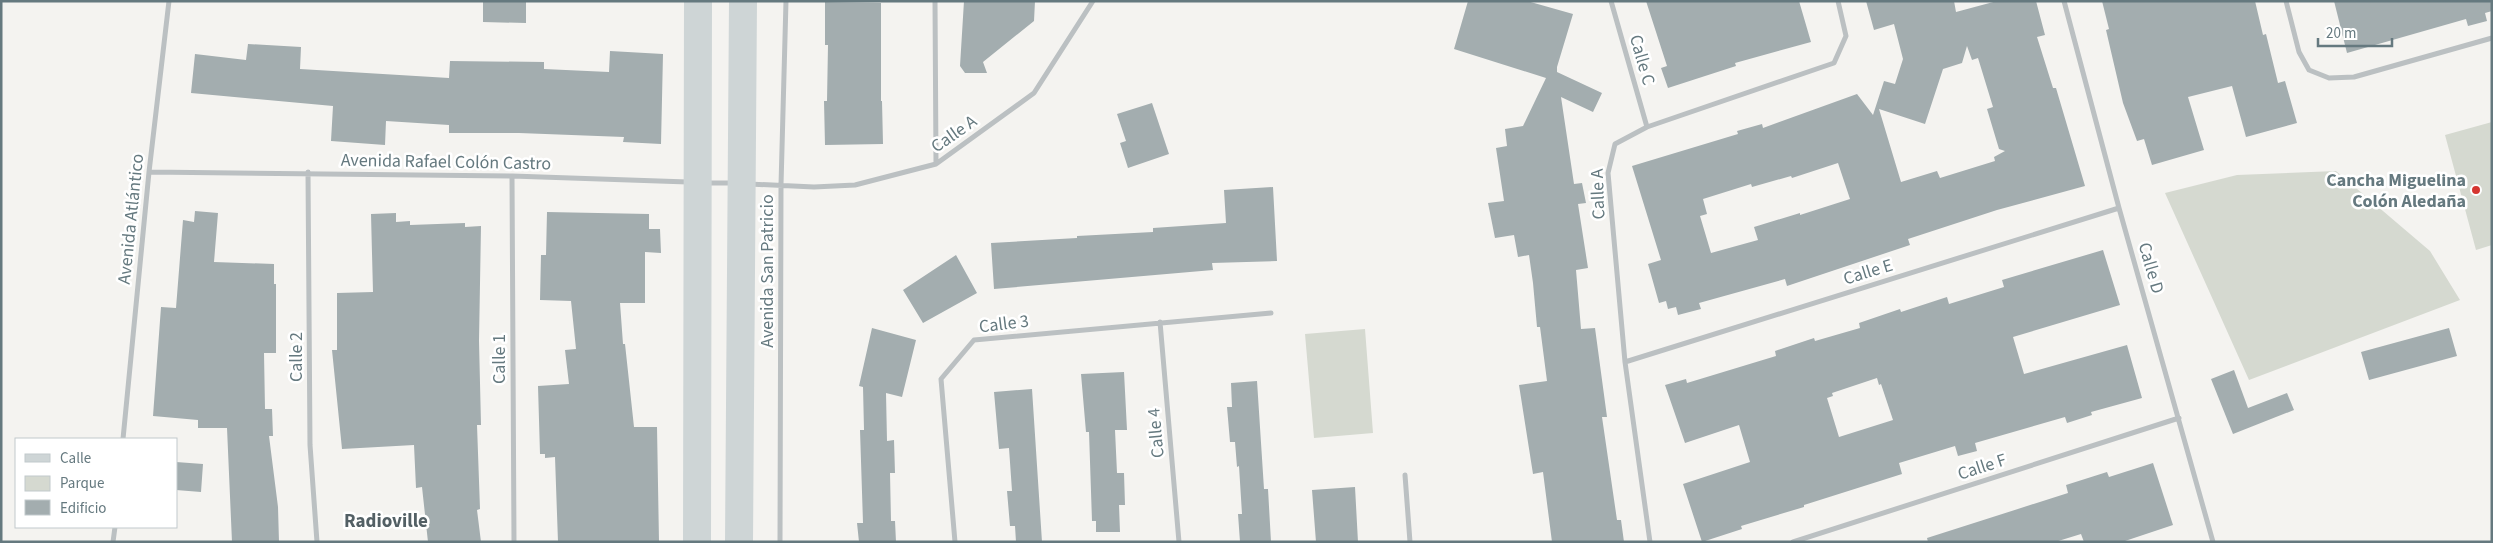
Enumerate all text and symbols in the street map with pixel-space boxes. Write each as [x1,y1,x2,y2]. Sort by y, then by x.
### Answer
scale bar [2318,15,2392,47]
text: 20 m [2326,23,2356,44]
street label: Calle C [1623,32,1661,88]
street label: Calle A [926,109,982,159]
street label: Avenida Rafael Colón Castro [341,148,551,176]
street label: Avenida Atlántico [112,153,150,285]
street label: Calle A [1585,168,1611,220]
place label: Cancha Miguelina Colón Aledaña [2326,168,2466,214]
marker: Cancha Miguelina Colón Aledaña [2470,184,2482,196]
street label: Avenida San Patricio [755,194,780,348]
street label: Calle D [2132,239,2170,297]
street label: Calle E [1840,253,1896,291]
street label: Calle 3 [978,309,1030,339]
street label: Calle 2 [284,332,309,382]
street label: Calle 1 [487,334,512,384]
street label: Calle 4 [1141,407,1171,459]
legend [15,438,178,528]
street label: Calle F [1954,447,2010,487]
text: Calle [60,448,91,469]
text: Parque [60,473,104,494]
text: Edificio [60,498,107,519]
district label: Radioville [344,508,428,535]

